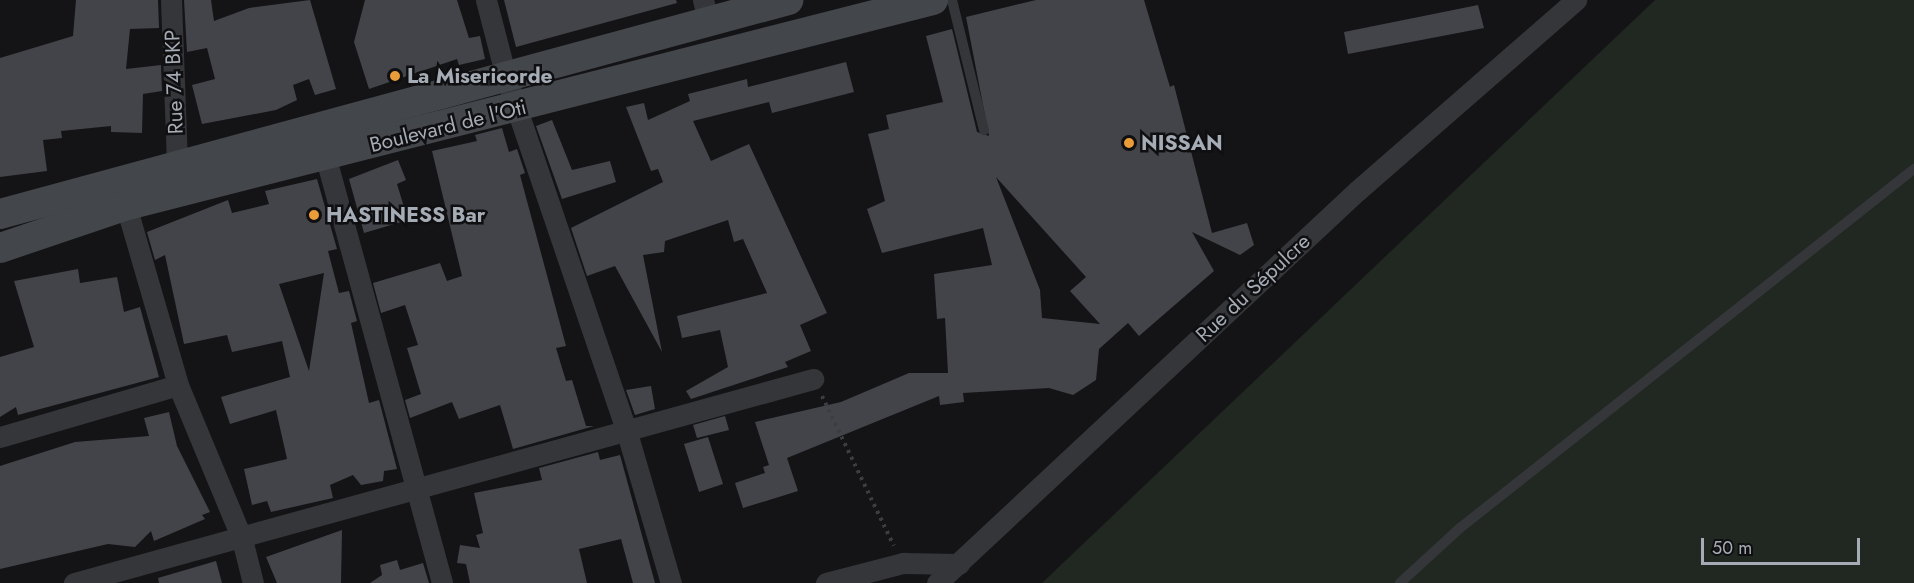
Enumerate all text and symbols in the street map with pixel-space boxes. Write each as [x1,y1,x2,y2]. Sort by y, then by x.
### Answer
street label: Rue 74 BKP [160,29,188,135]
place label: La Misericorde [407,63,553,89]
marker: La Misericorde [388,69,402,83]
street label: Boulevard de l'Oti [367,94,529,158]
place label: NISSAN [1141,130,1223,156]
marker: NISSAN [1122,136,1136,150]
place label: HASTINESS Bar [326,202,485,228]
marker: HASTINESS Bar [307,208,321,222]
street label: Rue du Sépulcre [1191,229,1315,347]
scale bar [1704,526,1863,564]
text: 50 m [1712,535,1752,561]

